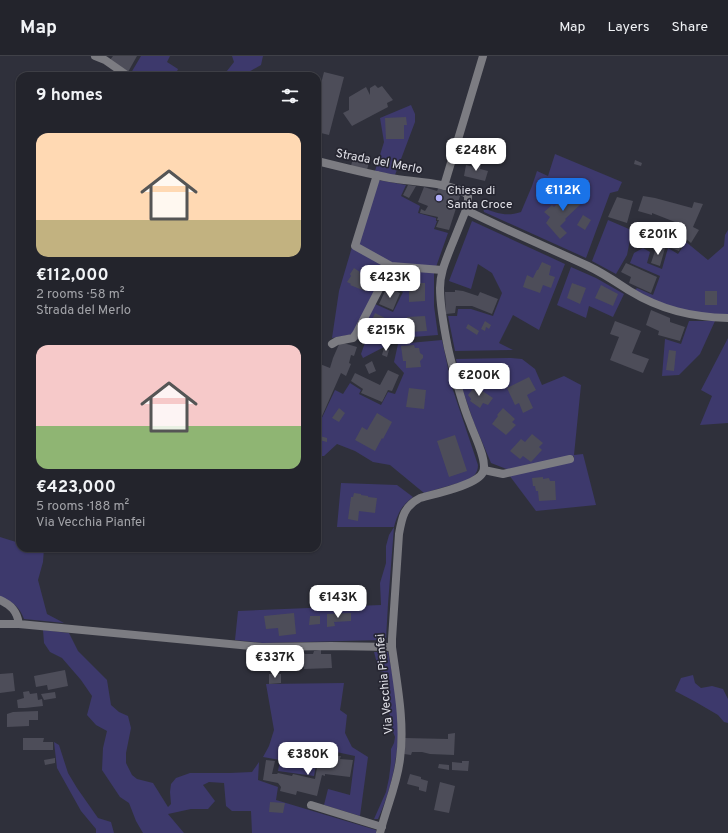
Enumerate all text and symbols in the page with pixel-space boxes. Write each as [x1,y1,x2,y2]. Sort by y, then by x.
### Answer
text: Map [20,16,57,40]
text: Map [559,19,585,36]
text: Layers [607,19,649,36]
text: Share [671,19,708,36]
text: 9 homes [36,85,103,107]
icon: filters [279,85,301,107]
pin: €248K [448,138,504,172]
text: €248K [455,143,497,159]
street label: Strada del Merlo [334,146,424,178]
icon: home [133,159,205,231]
pin: €112K [535,178,591,212]
place label: Chiesa di Santa Croce [447,183,512,213]
text: €112K [545,183,581,199]
marker: Chiesa di Santa Croce [434,193,444,203]
pin: €201K [630,222,686,256]
text: €201K [638,227,678,243]
text: €112,000 [36,265,109,287]
pin: €423K [362,265,418,299]
text: €423K [369,270,411,286]
text: 2 rooms · 58 m² [36,287,124,303]
text: Strada del Merlo [36,303,131,319]
pin: €215K [358,318,414,352]
text: €215K [367,323,405,339]
pin: €200K [451,363,507,397]
text: €200K [458,368,500,384]
icon: home [133,371,205,443]
text: €423,000 [36,477,116,499]
text: 5 rooms · 188 m² [36,499,129,515]
text: Via Vecchia Pianfei [36,515,145,531]
pin: €143K [310,585,366,619]
text: €143K [319,590,357,606]
street label: Via Vecchia Pianfei [373,633,397,735]
pin: €337K [247,645,303,679]
text: €337K [255,650,295,666]
pin: €380K [280,742,336,776]
text: €380K [287,747,329,763]

